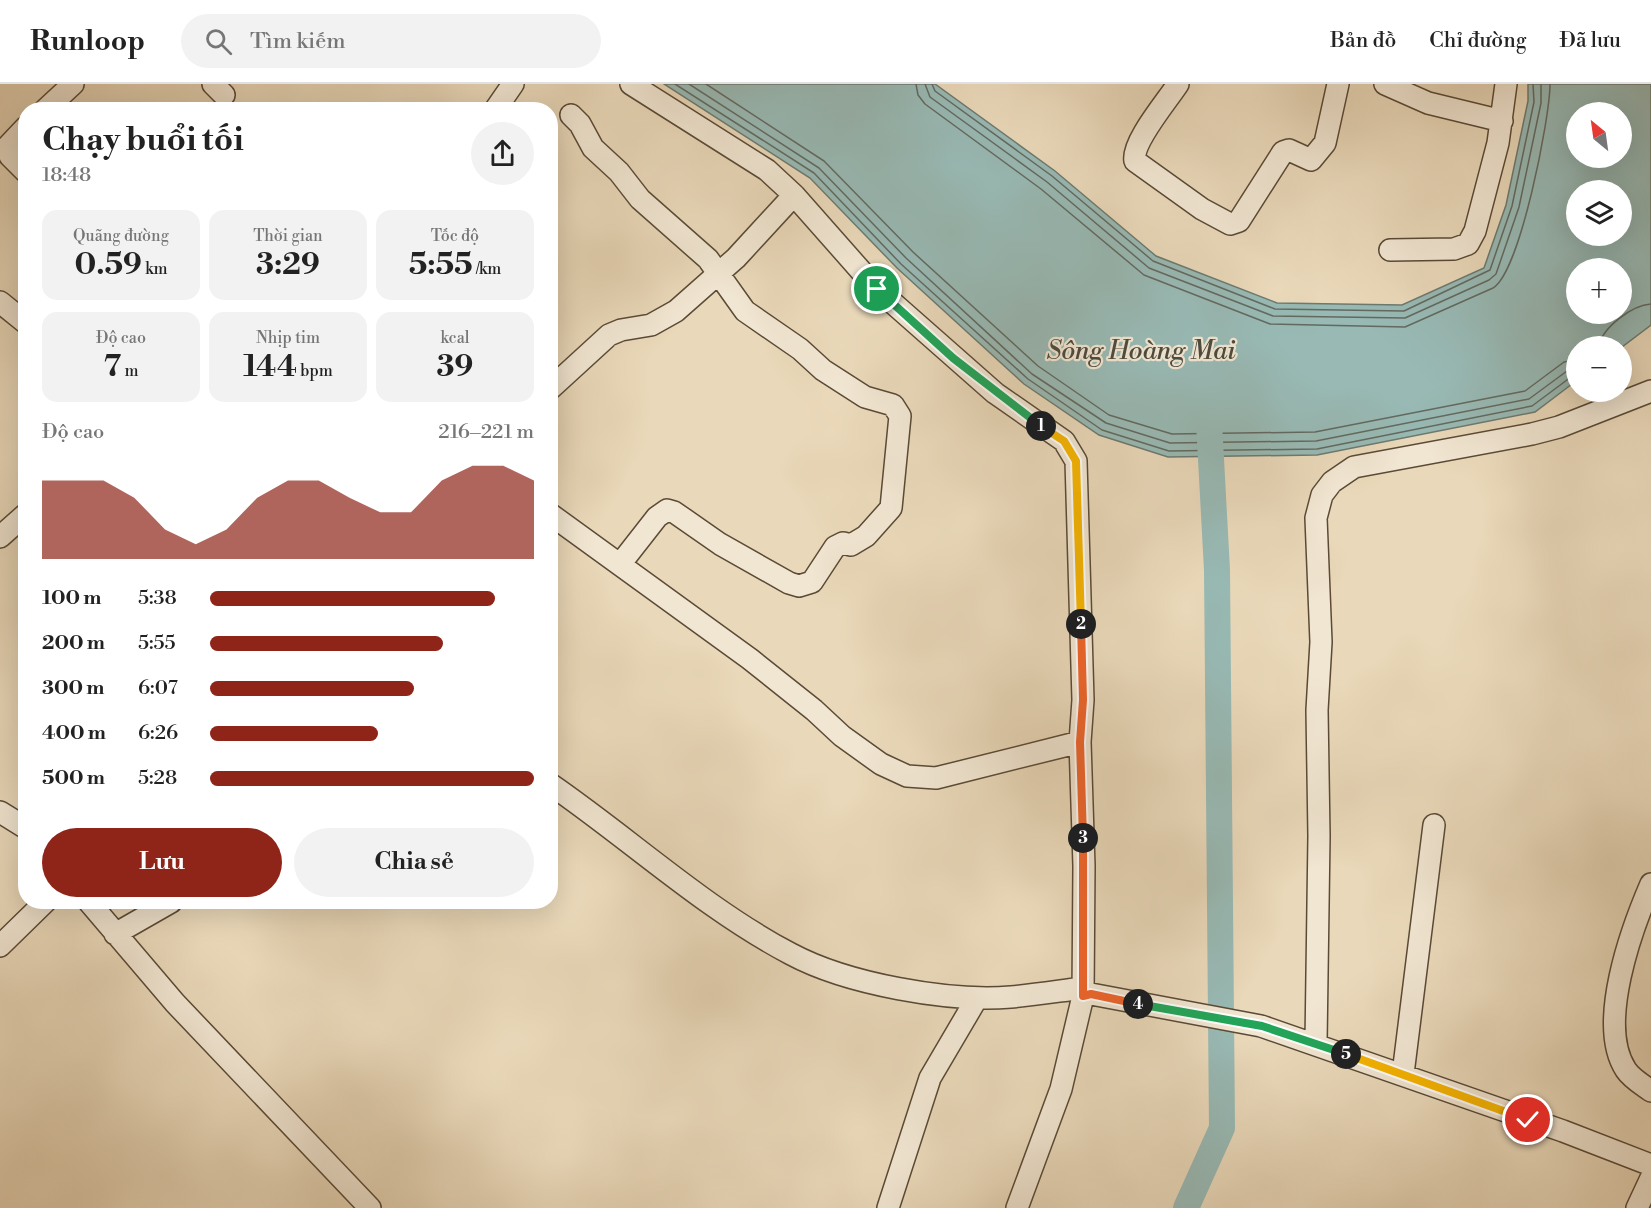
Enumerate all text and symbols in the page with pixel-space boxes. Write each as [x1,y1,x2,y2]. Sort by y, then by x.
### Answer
search box [181,14,601,68]
text: Runloop [30,24,145,59]
icon: search [202,25,235,58]
text: Tìm kiếm [250,28,346,55]
text: Bản đồ [1330,28,1396,54]
text: Chỉ đường [1429,28,1527,54]
text: Đã lưu [1560,28,1621,54]
north arrow [1566,102,1632,168]
map controls [1566,102,1632,402]
text: Chạy buổi tối [42,120,244,161]
button: share [471,122,534,185]
text: 18:48 [42,163,91,188]
button: layers [1566,180,1632,246]
text: Quãng đường [73,226,169,246]
text: Thời gian [253,226,323,246]
text: Tốc độ [431,226,479,246]
text: 0.59 [74,246,142,284]
text: 3:29 [256,246,320,284]
text: 5:55 [409,246,473,284]
button: + [1566,258,1632,324]
text: km [142,259,168,279]
text: /km [473,259,501,279]
pin [851,263,902,314]
icon: arrive [860,272,893,305]
text: Độ cao [96,328,146,348]
text: Nhịp tim [256,328,320,348]
text: kcal [440,328,470,348]
water label: Sông Hoàng Mai [1046,335,1236,367]
button: − [1566,336,1632,402]
text: 7 [103,348,121,386]
text: 144 [243,348,297,386]
text: 39 [437,348,473,386]
text: m [121,361,139,381]
text: bpm [297,361,333,381]
pin: 1 [1026,411,1056,441]
text: 1 [1037,416,1045,436]
text: Độ cao [42,420,104,445]
text: 216–221 m [438,420,534,445]
text: 100 m [42,586,101,611]
text: 5:38 [138,586,177,611]
pin: 2 [1066,609,1096,639]
text: 2 [1076,614,1086,634]
text: 200 m [42,631,105,656]
text: 5:55 [138,631,176,656]
text: 300 m [42,676,105,701]
text: 6:07 [138,676,178,701]
text: 400 m [42,721,106,746]
text: 6:26 [138,721,178,746]
text: 500 m [42,766,105,791]
text: 5:28 [138,766,177,791]
pin: 3 [1068,823,1098,853]
button: Lưu [42,828,282,897]
button: Chia sẻ [294,828,534,897]
text: 3 [1078,828,1088,848]
pin: 4 [1123,989,1153,1019]
text: 4 [1133,994,1143,1014]
pin: 5 [1331,1039,1361,1069]
text: 5 [1341,1044,1351,1064]
pin [1502,1094,1553,1145]
icon: check [1511,1103,1544,1136]

